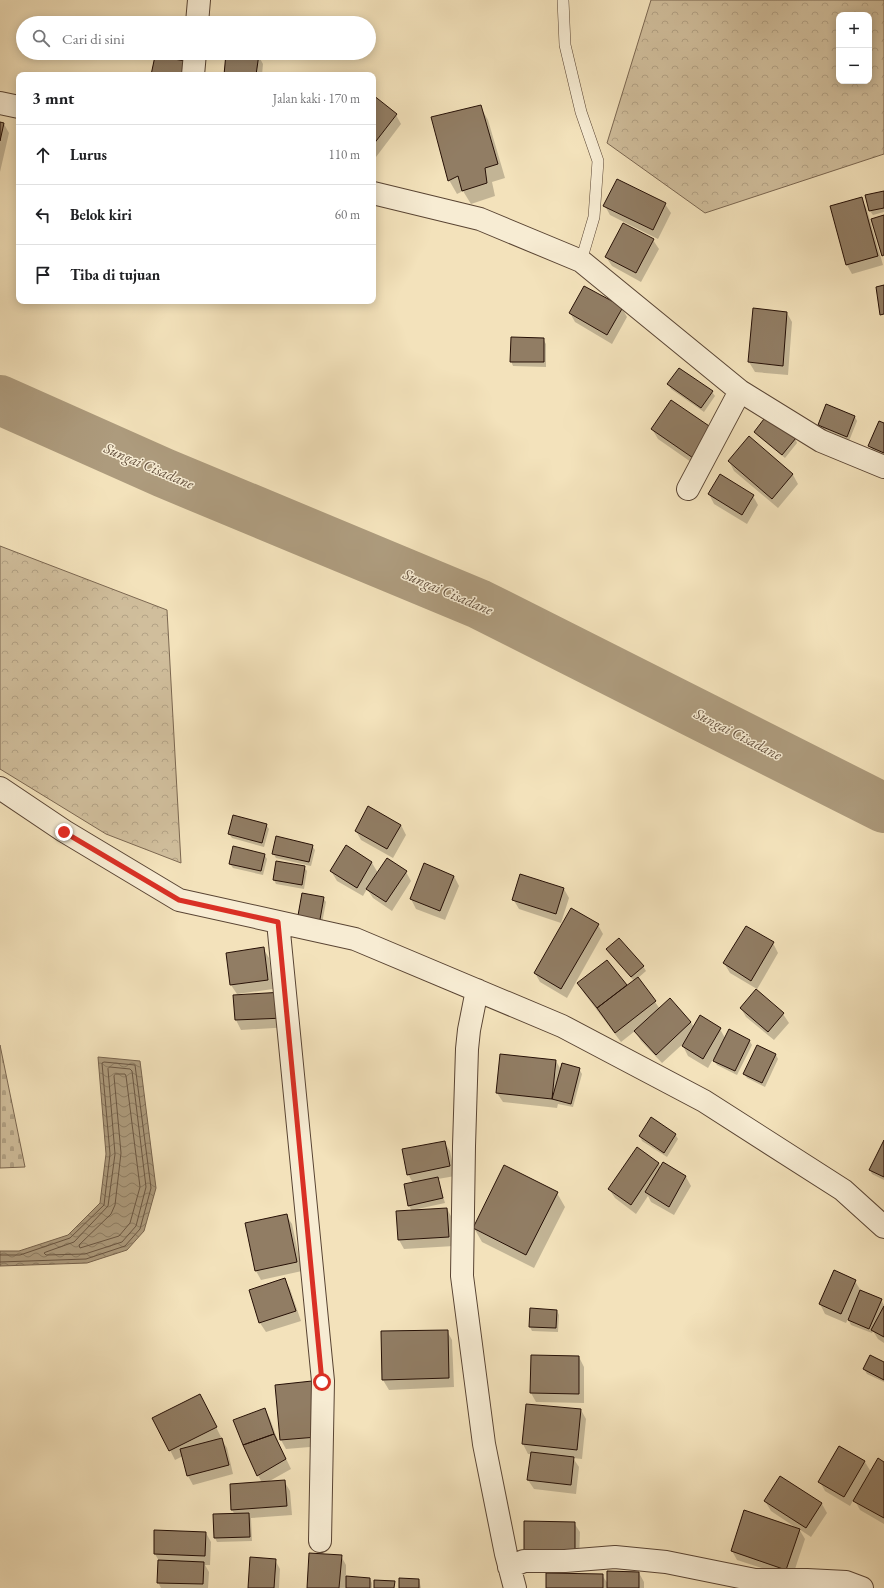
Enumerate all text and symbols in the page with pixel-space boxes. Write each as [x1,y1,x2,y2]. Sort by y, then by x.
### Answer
map controls [836,12,872,84]
button: + [836,12,872,48]
search box [16,16,376,60]
icon: search [30,27,52,49]
text: Cari di sini [62,29,125,48]
button: − [836,48,872,84]
text: 3 mnt [32,87,74,109]
text: Jalan kaki · 170 m [273,90,360,107]
icon: ahead [32,144,54,166]
text: Lurus [70,145,107,164]
text: 110 m [329,146,360,163]
icon: left [32,204,54,226]
text: Belok kiri [70,205,132,224]
text: 60 m [335,206,360,223]
icon: arrive [32,264,54,286]
text: Tiba di tujuan [70,265,160,284]
water label: Sungai Cisadane [100,438,198,493]
water label: Sungai Cisadane [399,564,497,619]
water label: Sungai Cisadane [690,703,786,764]
route end [55,823,73,841]
route start [313,1373,331,1391]

